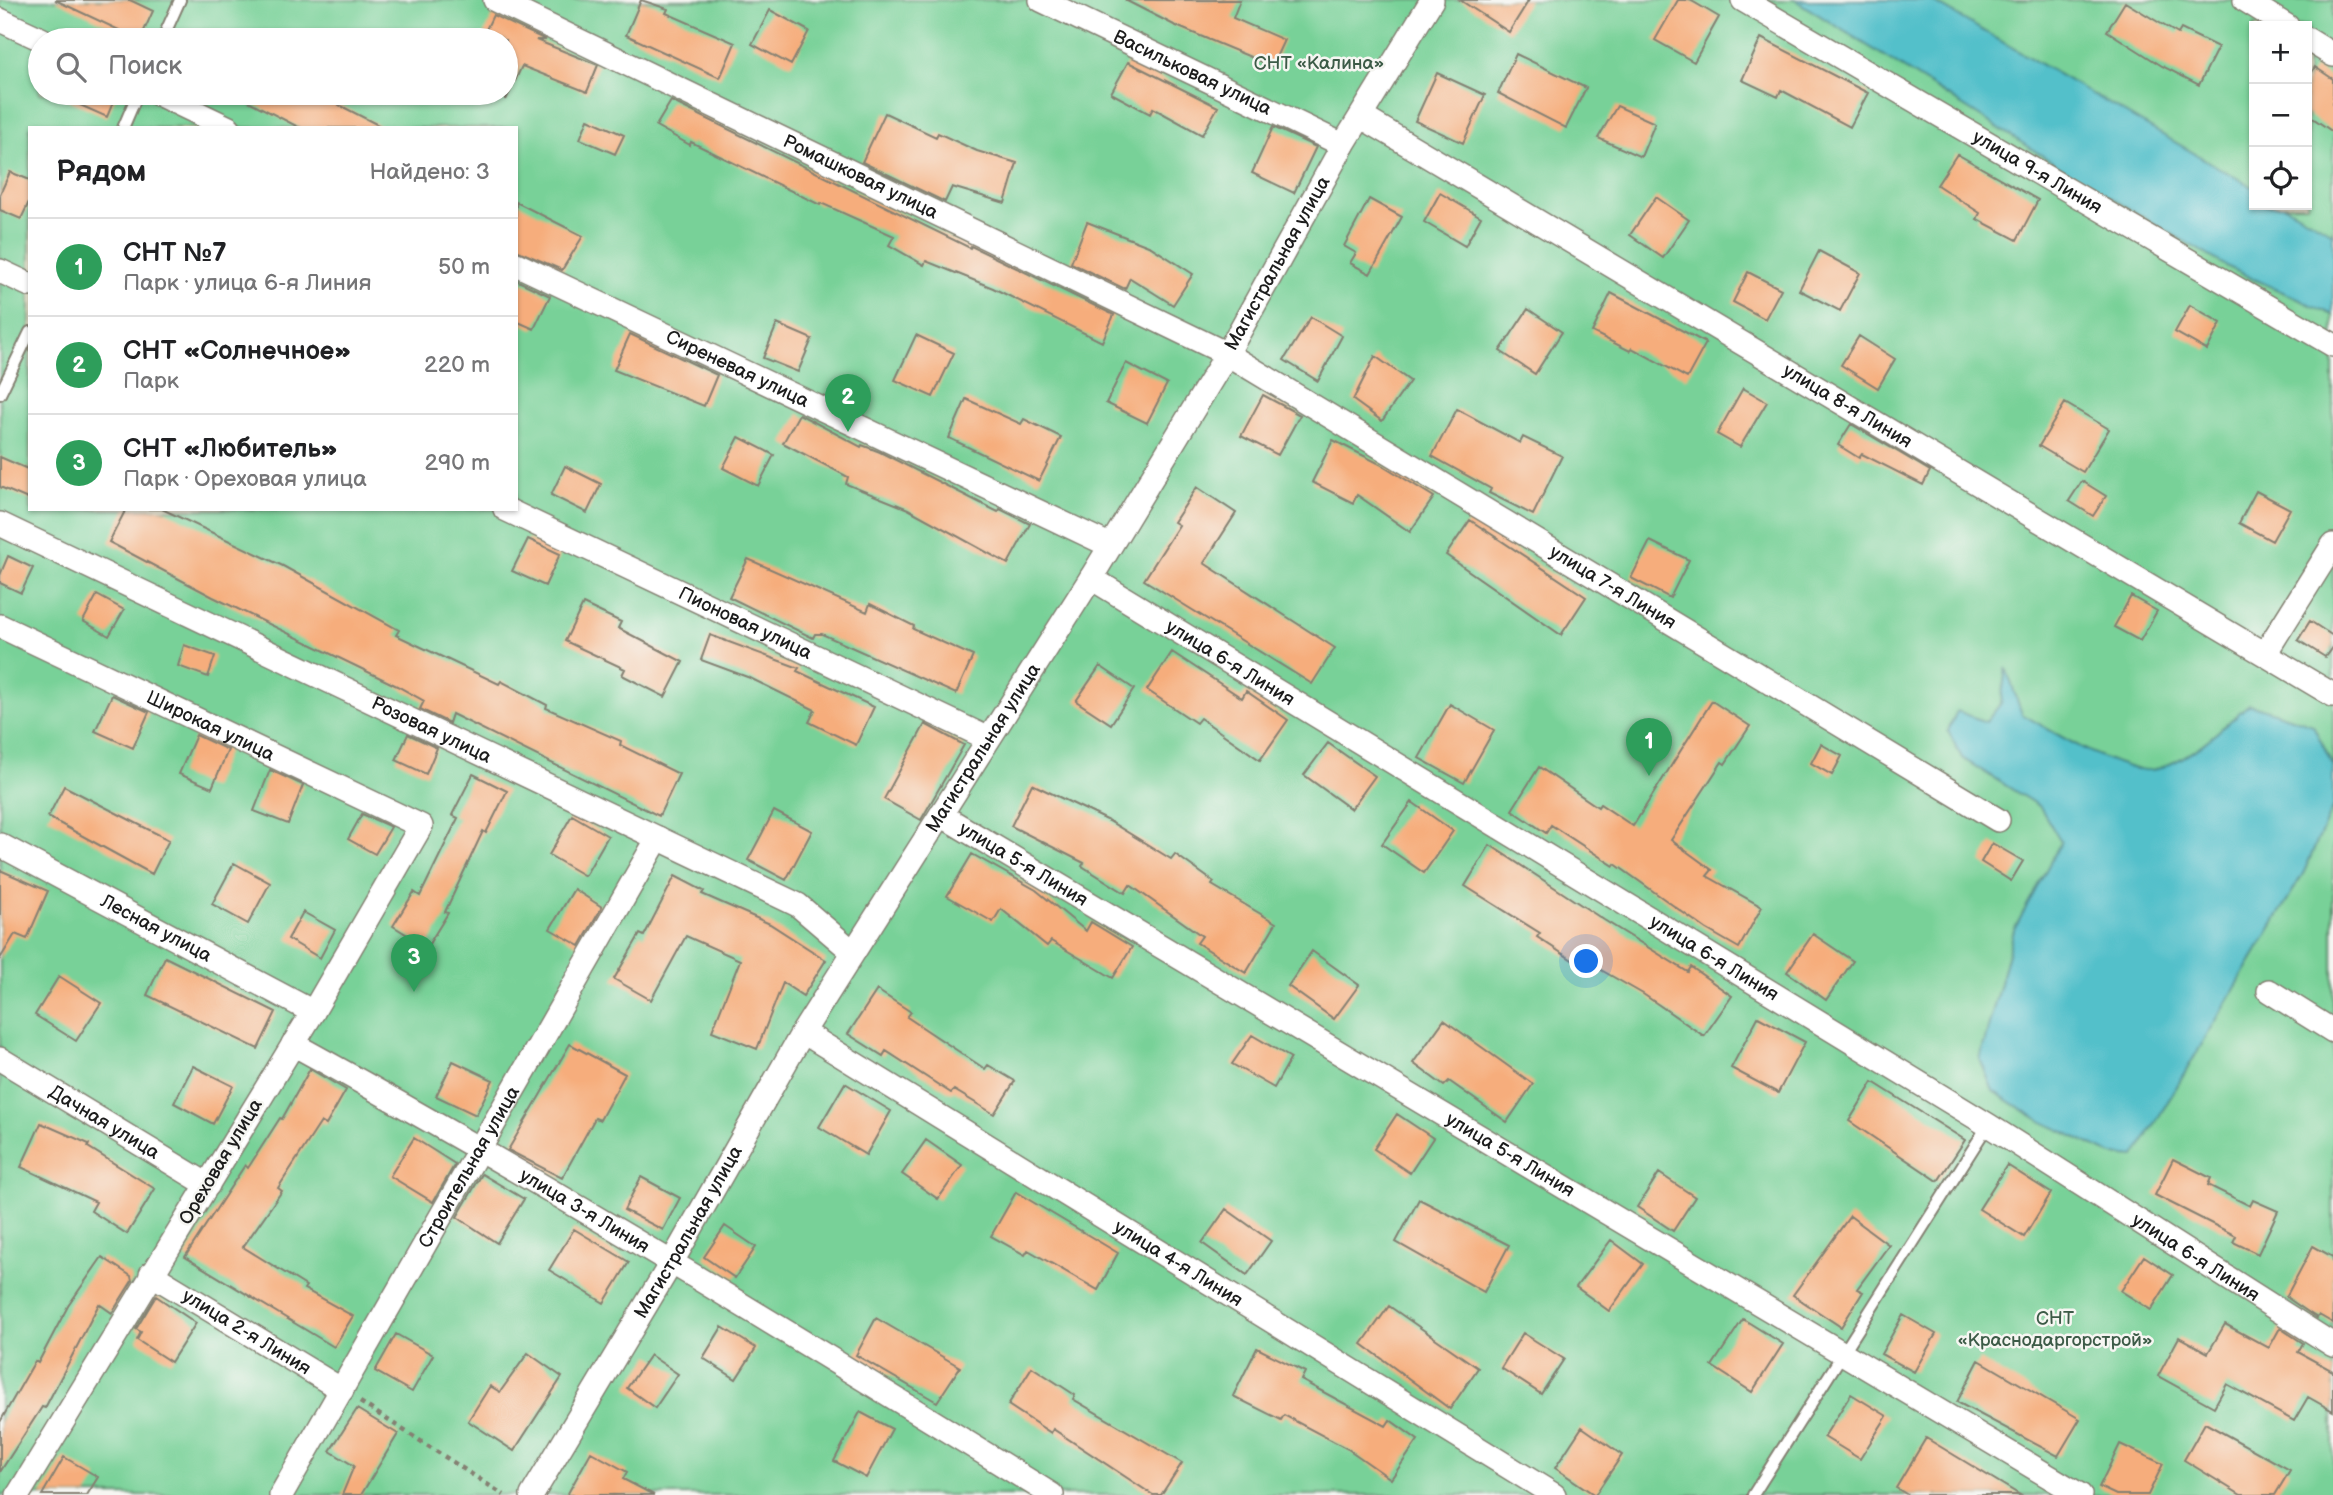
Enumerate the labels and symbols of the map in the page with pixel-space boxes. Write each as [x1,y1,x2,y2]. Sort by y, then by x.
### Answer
street label: Васильковая улица [1110,25,1275,120]
park label: СНТ «Калина» [1254,52,1384,75]
street label: улица 9-я Линия [1969,125,2106,219]
street label: Ромашковая улица [779,129,942,224]
street label: Магистральная улица [1220,172,1335,354]
street label: Сиреневая улица [662,325,813,413]
street label: улица 8-я Линия [1779,359,1916,453]
pin: 2 [825,374,871,432]
street label: улица 7-я Линия [1545,540,1680,634]
street label: Пионовая улица [675,582,816,665]
street label: улица 6-я Линия [1162,615,1299,711]
street label: Магистральная улица [921,659,1045,837]
street label: Широкая улица [143,686,278,766]
street label: Розовая улица [368,692,495,768]
pin: 1 [1626,718,1672,776]
street label: улица 5-я Линия [955,817,1092,911]
street label: Лесная улица [96,889,216,967]
street label: улица 6-я Линия [1646,910,1783,1006]
pin: 3 [391,934,437,992]
your location [1569,944,1603,978]
street label: Дачная улица [45,1080,164,1164]
street label: Строительная улица [414,1082,525,1252]
street label: Ореховая улица [174,1095,268,1229]
street label: улица 5-я Линия [1442,1108,1579,1202]
street label: Магистральная улица [629,1142,747,1322]
street label: улица 3-я Линия [516,1164,654,1258]
street label: улица 6-я Линия [2128,1208,2264,1307]
street label: улица 4-я Линия [1110,1215,1247,1312]
street label: улица 2-я Линия [178,1284,315,1380]
park label: СНТ «Краснодаргорстрой» [1957,1307,2153,1352]

